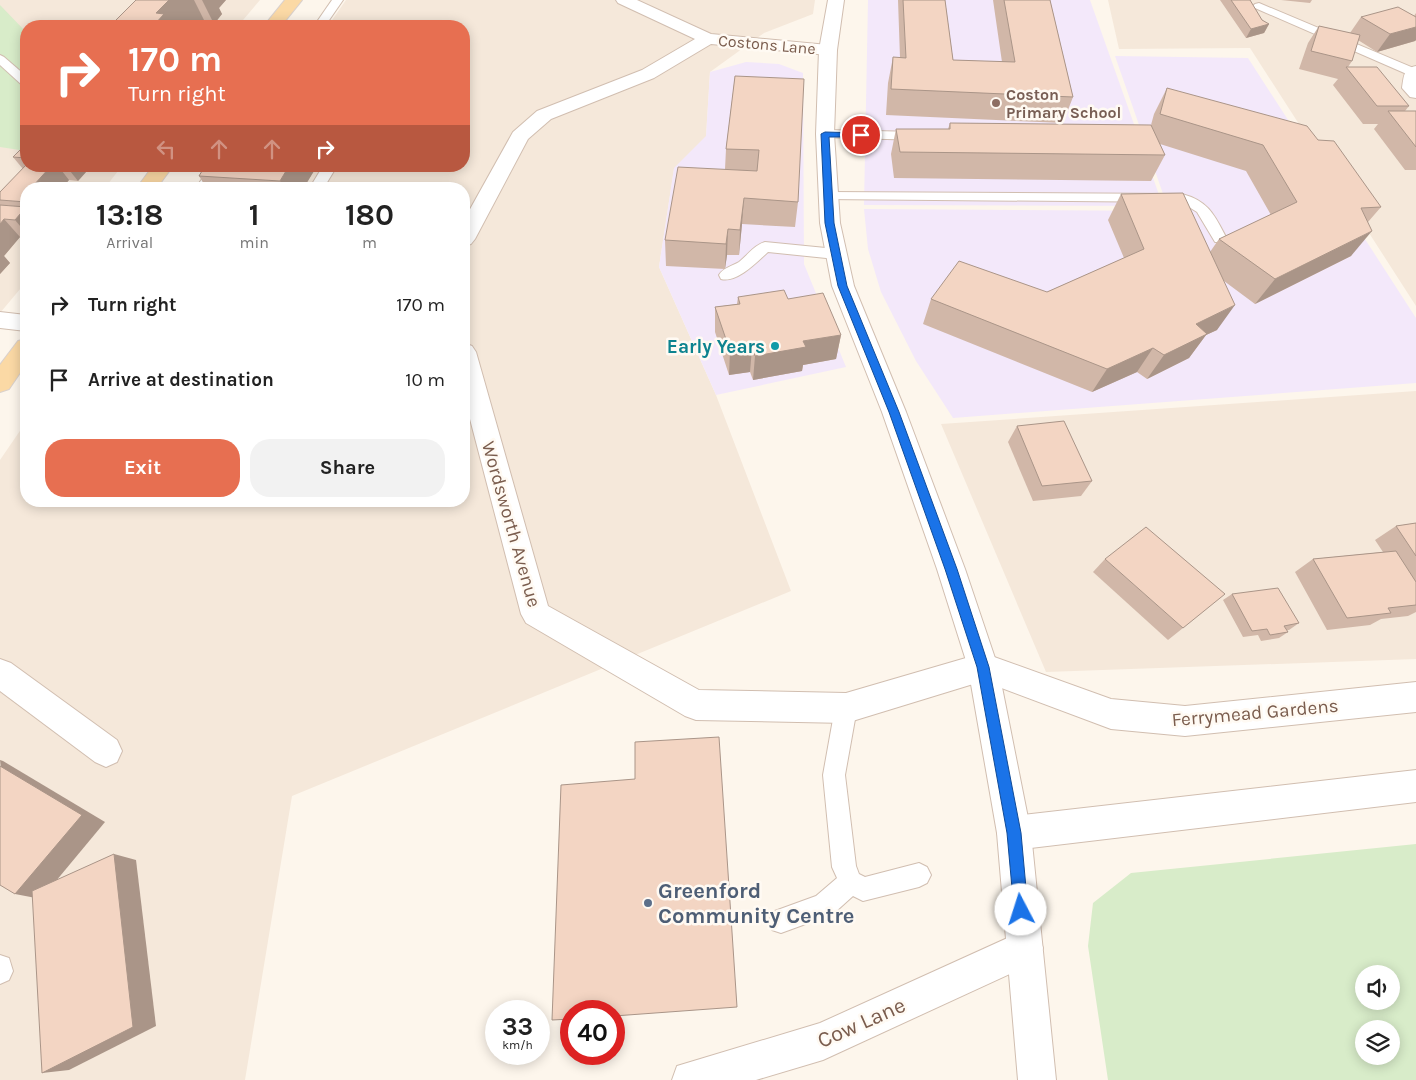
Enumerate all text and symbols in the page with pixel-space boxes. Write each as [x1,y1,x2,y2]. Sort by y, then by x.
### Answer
street label: Costons Lane [717,31,816,58]
text: 170 m [128,39,222,80]
icon: right [45,40,110,105]
text: Turn right [128,81,226,107]
place label: Coston Primary School [1006,85,1121,122]
marker: Coston Primary School [990,97,1002,109]
pin [840,114,882,156]
icon: arrive [847,121,875,149]
icon: left [152,135,180,163]
icon: ahead [205,135,233,163]
icon: ahead [258,135,286,163]
icon: right [311,135,339,163]
text: 13:18 [96,197,164,233]
text: 1 [249,197,260,233]
text: 180 [345,197,394,233]
text: Arrival [106,233,153,252]
text: min [240,233,269,252]
text: m [362,233,377,252]
icon: right [45,291,73,319]
text: Turn right [88,294,177,316]
text: 170 m [396,294,445,316]
place label: Early Years [667,336,765,358]
marker: Early Years [769,340,781,352]
icon: arrive [45,366,73,394]
text: Arrive at destination [88,369,274,391]
text: 10 m [405,369,445,391]
button: Exit [45,439,240,497]
button: Share [250,439,445,497]
street label: Wordsworth Avenue [477,439,545,610]
street label: Ferrymead Gardens [1171,695,1340,731]
place label: Greenford Community Centre [658,878,854,929]
position arrow [994,883,1046,935]
marker: Greenford Community Centre [642,897,654,909]
map controls [1355,965,1400,1065]
button: sound [1355,965,1400,1010]
street label: Cow Lane [813,992,909,1054]
speed limit sign: 40 [560,1000,625,1065]
text: 33 [502,1012,533,1041]
button: layers [1355,1020,1400,1065]
text: km/h [502,1038,533,1052]

